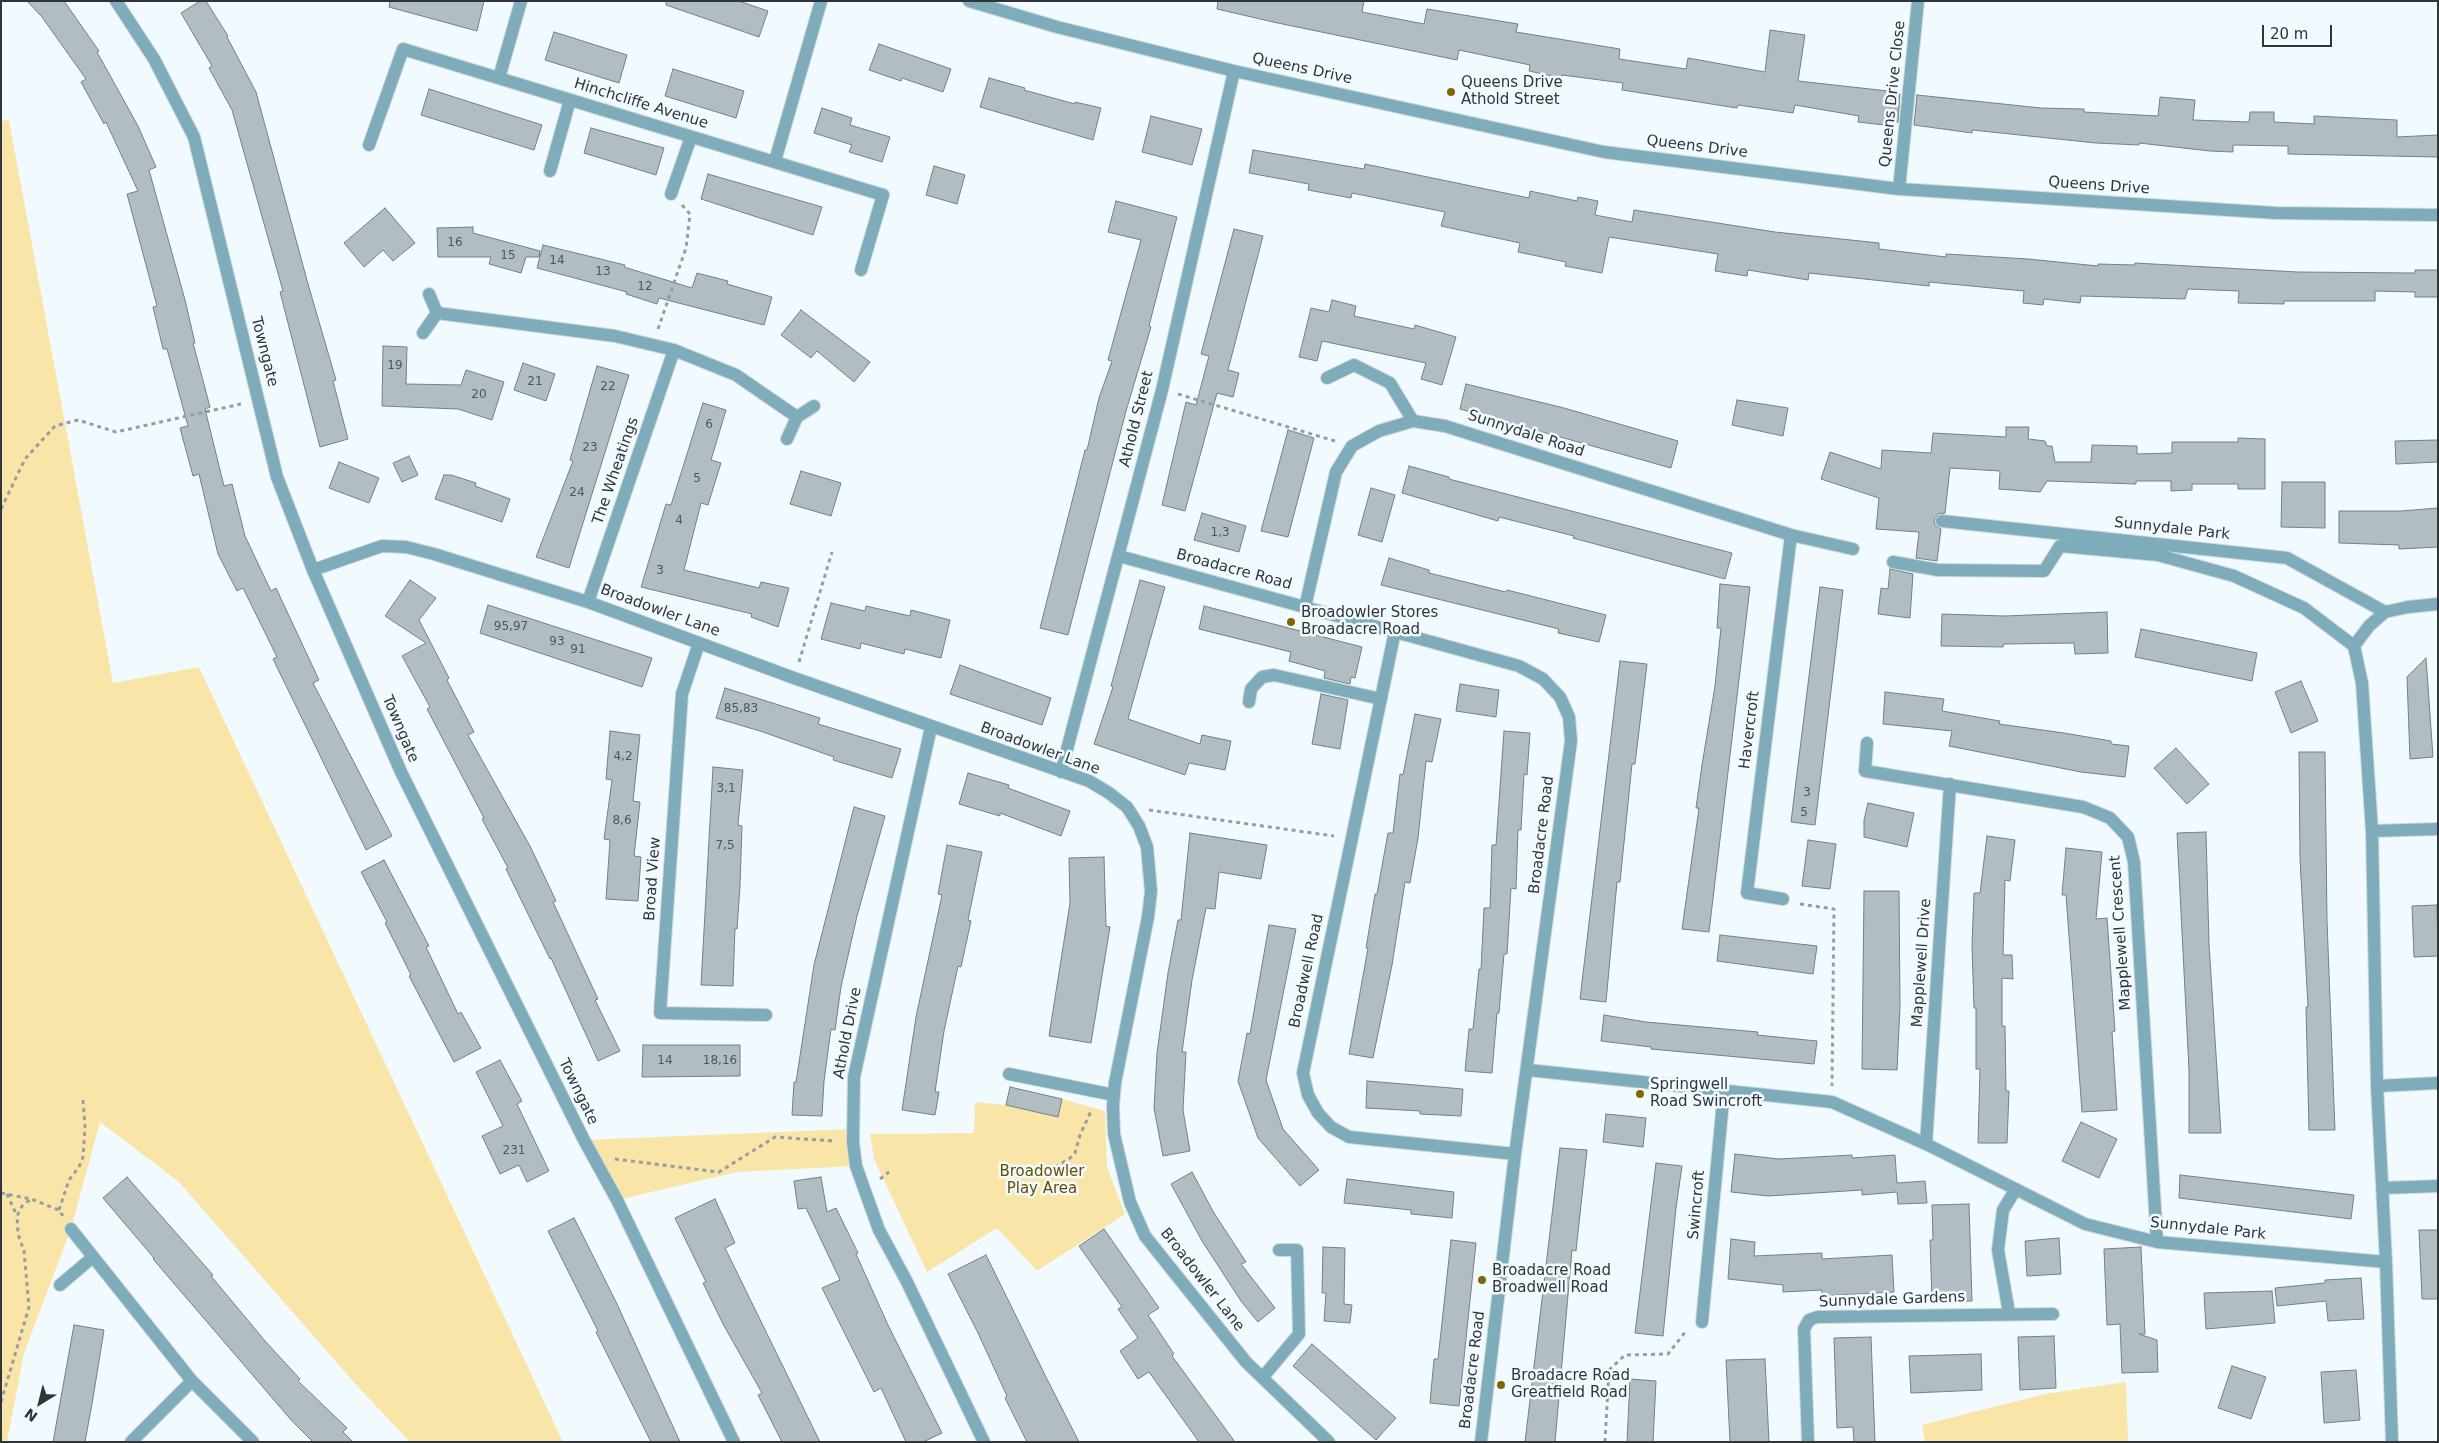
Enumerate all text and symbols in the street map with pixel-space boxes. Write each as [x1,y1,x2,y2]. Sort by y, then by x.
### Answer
scale bar [2264,15,2334,47]
street label: Queens Drive Close [1876,20,1910,168]
text: 20 m [2270,25,2308,43]
street label: Queens Drive [1250,50,1354,88]
place label: Queens Drive Athold Street [1461,74,1563,109]
street label: Hinchcliffe Avenue [572,75,710,133]
marker: Queens Drive Athold Street [1445,86,1457,98]
street label: Queens Drive [1645,132,1749,162]
street label: Queens Drive [2048,173,2150,199]
house number: 16 [447,236,463,250]
house number: 15 [500,249,516,263]
house number: 14 [549,254,565,268]
house number: 13 [595,265,611,279]
house number: 12 [637,280,653,294]
street label: Towngate [247,315,281,389]
house number: 19 [387,359,403,373]
street label: Athold Street [1116,369,1158,469]
house number: 21 [527,375,543,389]
house number: 22 [600,380,616,394]
house number: 20 [471,388,487,402]
street label: Sunnydale Road [1465,407,1587,461]
street label: The Wheatings [589,415,643,527]
house number: 6 [705,418,713,432]
house number: 23 [582,441,598,455]
house number: 5 [693,472,701,486]
house number: 24 [569,486,585,500]
house number: 4 [675,514,683,528]
street label: Sunnydale Park [2113,514,2231,544]
house number: 1,3 [1210,526,1230,540]
street label: Broadacre Road [1174,546,1294,594]
house number: 3 [656,564,664,578]
street label: Broadowler Lane [598,581,722,641]
place label: Broadowler Stores Broadacre Road [1301,604,1438,639]
marker: Broadowler Stores Broadacre Road [1285,616,1297,628]
house number: 95,97 [494,620,528,634]
house number: 93 [549,635,565,649]
house number: 91 [570,643,586,657]
street label: Havercroft [1736,690,1764,770]
street label: Towngate [378,693,422,765]
house number: 85,83 [724,702,758,716]
street label: Broadowler Lane [978,719,1102,779]
house number: 4,2 [613,750,633,764]
street label: Broadacre Road [1526,775,1558,895]
house number: 3,1 [716,782,736,796]
house number: 3 [1803,786,1811,800]
house number: 5 [1800,806,1808,820]
house number: 8,6 [612,814,632,828]
street label: Broad View [641,836,665,922]
house number: 7,5 [715,839,735,853]
street label: Mapplewell Crescent [2107,855,2135,1011]
street label: Mapplewell Drive [1909,898,1935,1028]
street label: Broadwell Road [1286,912,1328,1030]
street label: Athold Drive [830,986,866,1080]
house number: 14 [657,1054,673,1068]
house number: 18,16 [703,1054,737,1068]
street label: Towngate [554,1056,602,1128]
place label: Springwell Road Swincroft [1650,1076,1762,1111]
marker: Springwell Road Swincroft [1634,1088,1646,1100]
house number: 231 [503,1144,525,1158]
park label: Broadowler Play Area [999,1163,1085,1198]
street label: Swincroft [1685,1170,1709,1240]
street label: Sunnydale Park [2149,1214,2267,1244]
street label: Broadowler Lane [1156,1225,1248,1335]
place label: Broadacre Road Broadwell Road [1492,1262,1611,1297]
marker: Broadacre Road Broadwell Road [1476,1274,1488,1286]
street label: Sunnydale Gardens [1818,1288,1966,1312]
street label: Broadacre Road [1457,1310,1489,1430]
place label: Broadacre Road Greatfield Road [1511,1367,1630,1402]
north arrow [15,1378,65,1428]
marker: Broadacre Road Greatfield Road [1495,1379,1507,1391]
text: N [22,1405,41,1425]

